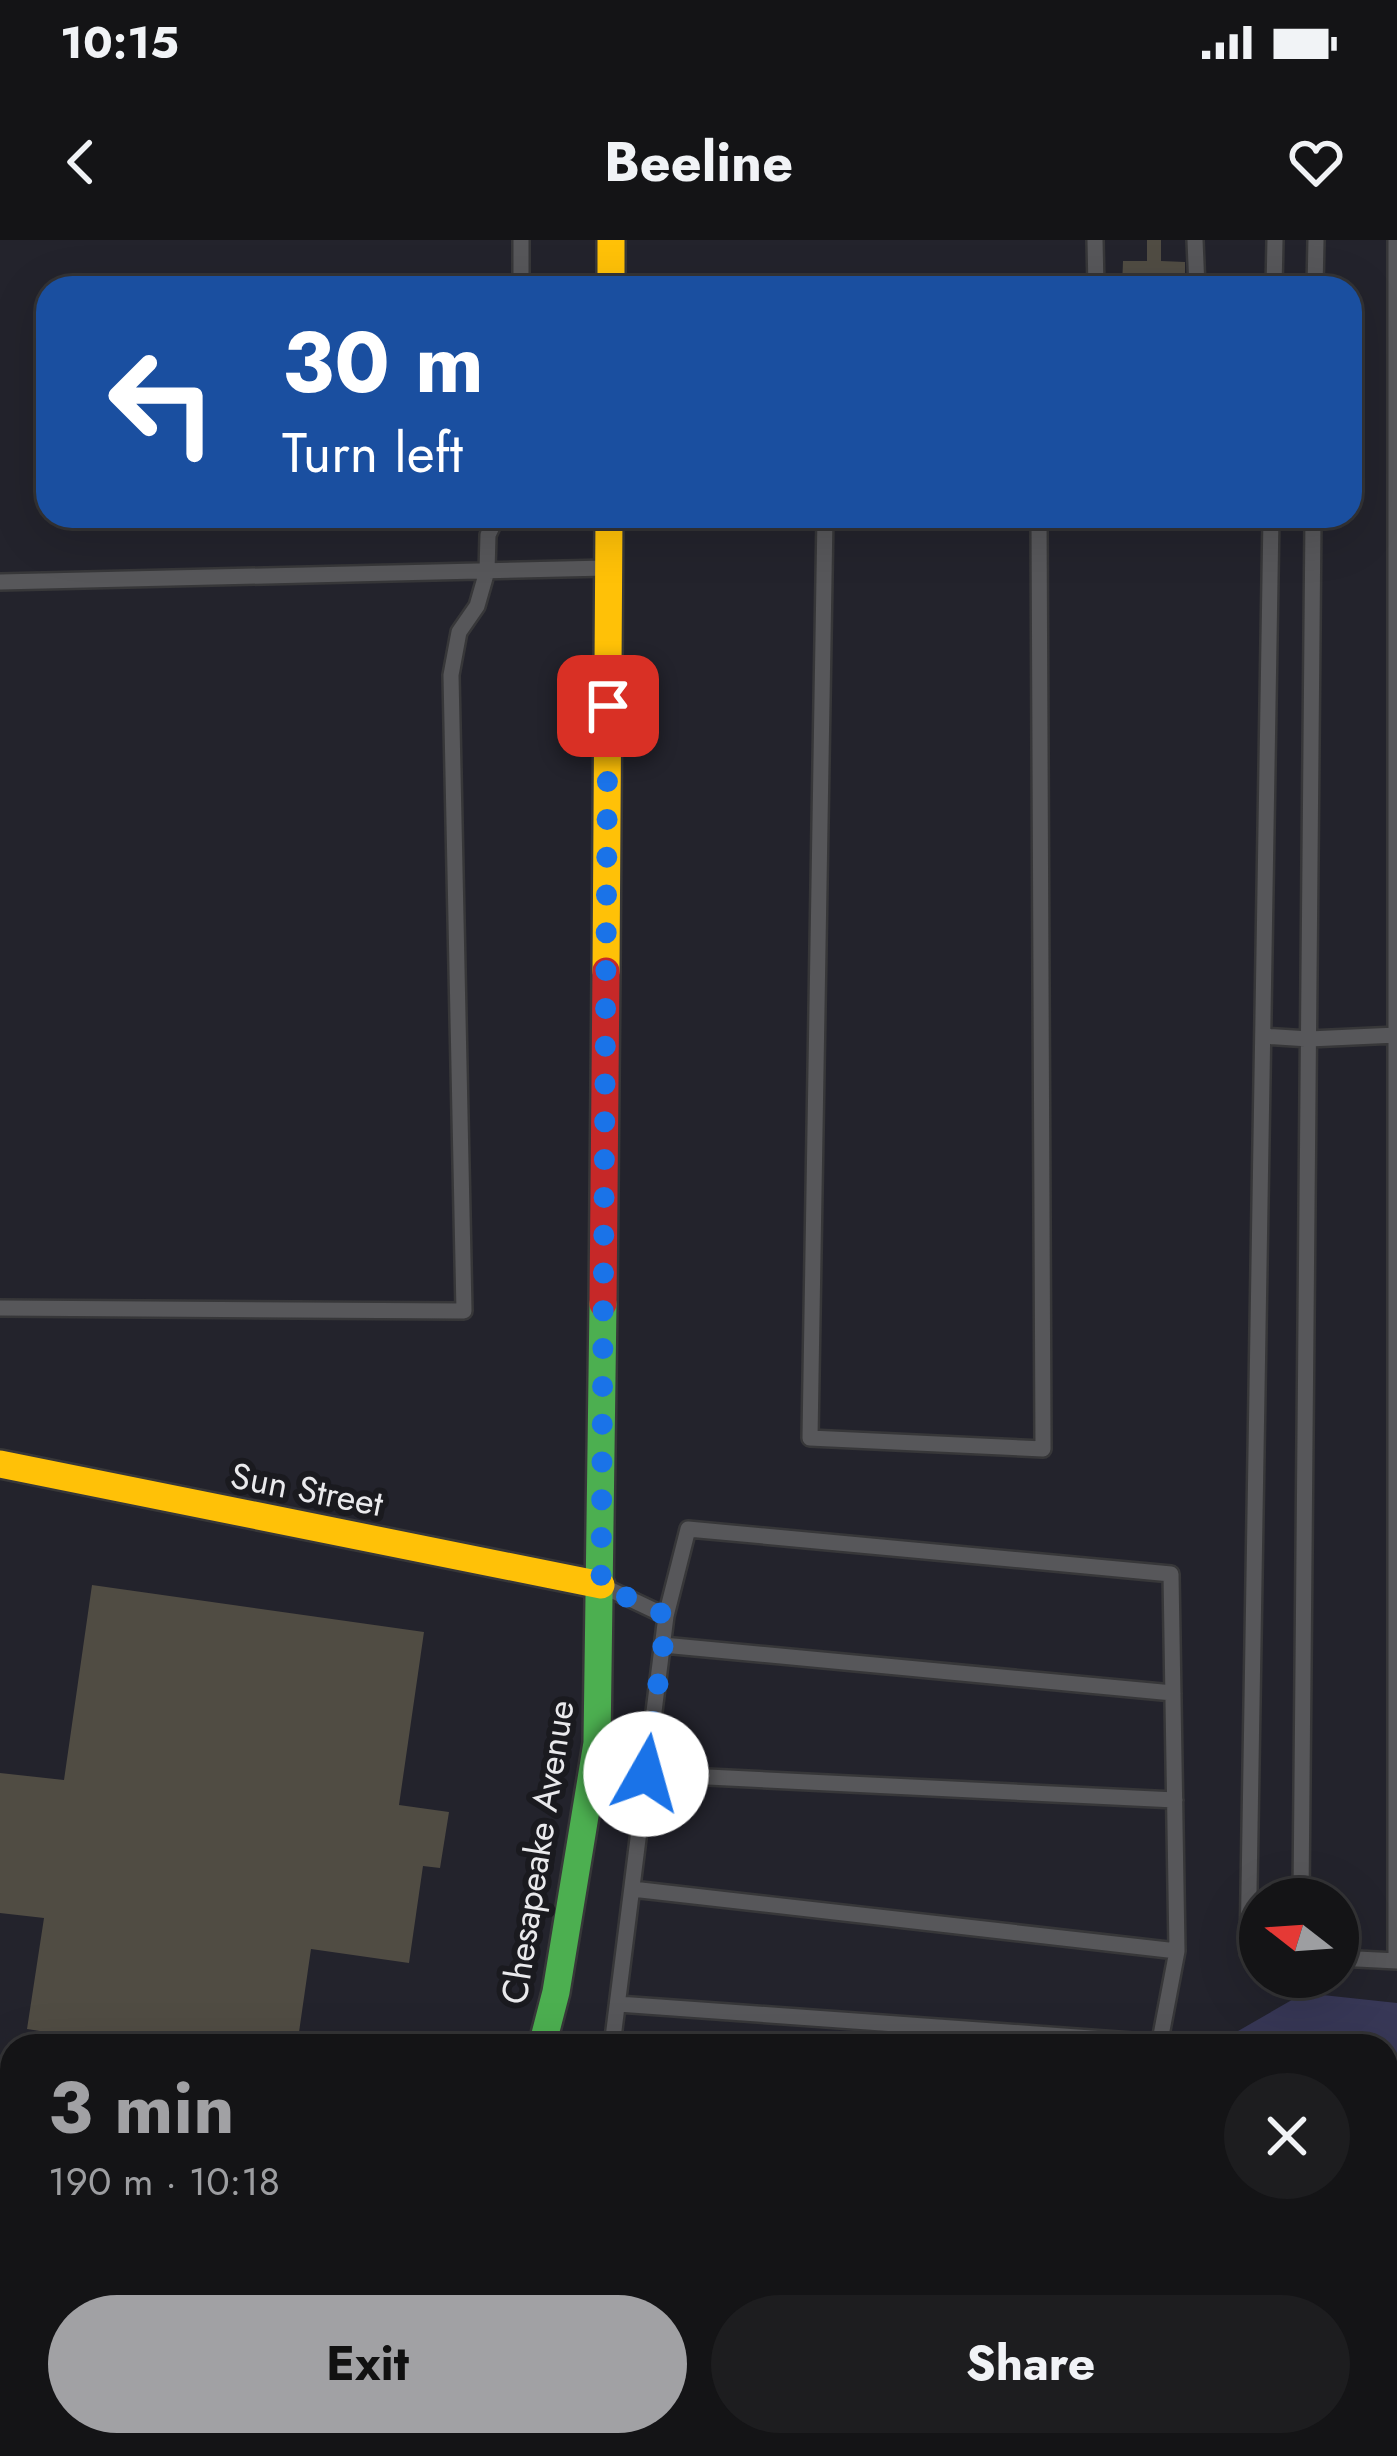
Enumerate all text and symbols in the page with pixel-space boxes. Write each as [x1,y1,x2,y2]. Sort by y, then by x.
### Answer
text: 10:15 [60,10,179,75]
text: Beeline [604,123,793,201]
icon: back [48,129,114,195]
icon: heart [1283,129,1349,195]
text: 30 m [282,302,484,424]
icon: left [84,324,240,480]
text: Turn left [282,414,463,492]
pin [557,655,659,757]
icon: arrive [575,673,641,739]
street label: Sun Street [226,1449,388,1529]
street label: Chesapeake Avenue [487,1696,587,2008]
position arrow [583,1711,709,1837]
north arrow [1239,1878,1359,1998]
map controls [1239,1878,1359,1998]
text: 3 min [48,2056,235,2160]
button: close [1224,2073,1350,2199]
text: 190 m · 10:18 [48,2153,280,2210]
button: Exit [48,2295,687,2433]
button: Share [711,2295,1350,2433]

